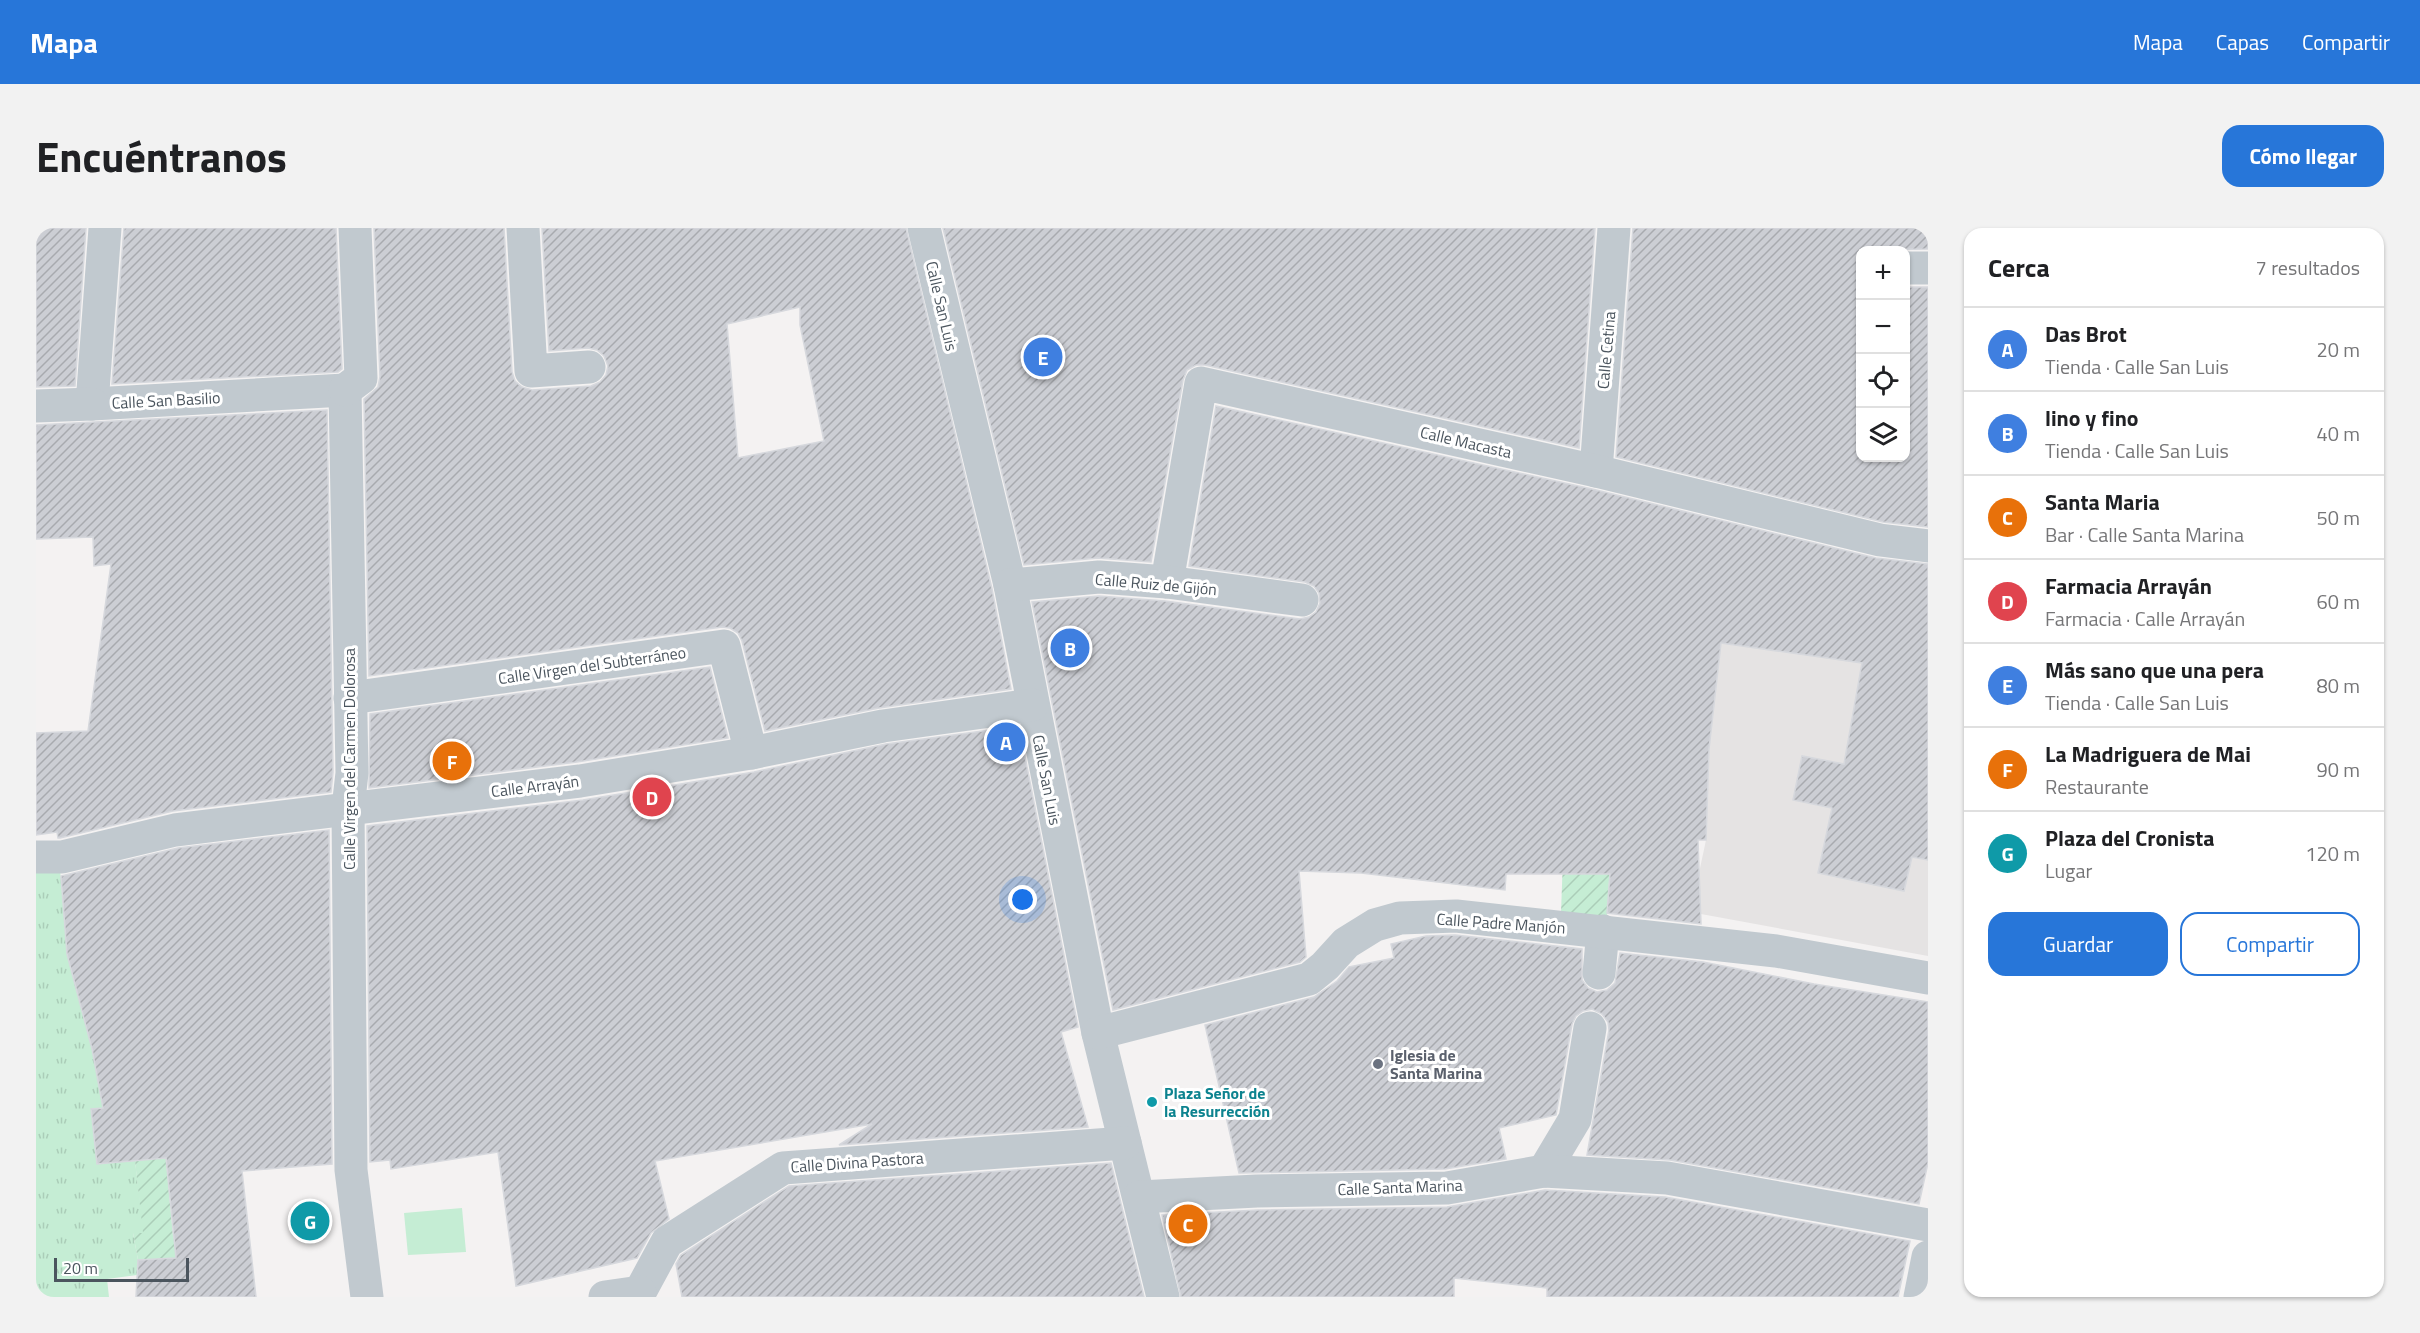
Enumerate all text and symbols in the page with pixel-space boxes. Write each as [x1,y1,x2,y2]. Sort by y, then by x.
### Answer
text: Mapa [30,21,98,64]
text: Mapa [2133,26,2183,58]
text: Capas [2216,26,2269,58]
text: Compartir [2302,26,2390,58]
text: Encuéntranos [36,124,287,188]
button: Cómo llegar [2222,125,2384,187]
map controls [1856,246,1910,462]
button: + [1856,246,1910,300]
text: Cerca [1988,248,2050,287]
text: 7 resultados [2256,252,2360,283]
street label: Calle San Luis [920,259,964,353]
button: − [1856,300,1910,354]
street label: Calle Cetina [1591,310,1621,390]
text: Das Brot [2045,317,2127,351]
pin: E [1024,334,1062,380]
text: A [2001,334,2014,365]
text: 20 m [2316,334,2360,365]
text: Tienda · Calle San Luis [2045,351,2229,382]
button: locate [1856,354,1910,408]
street label: Calle San Basilio [111,385,221,415]
text: lino y fino [2045,401,2139,435]
button: layers [1856,408,1910,462]
text: B [2001,418,2014,449]
text: 40 m [2316,418,2360,449]
street label: Calle Macasta [1418,420,1514,464]
text: Tienda · Calle San Luis [2045,435,2229,466]
text: Santa Maria [2045,485,2160,519]
text: C [2002,502,2013,533]
text: 50 m [2316,502,2360,533]
text: Bar · Calle Santa Marina [2045,519,2244,550]
street label: Calle Ruiz de Gijón [1094,567,1218,601]
text: Farmacia Arrayán [2045,569,2212,603]
text: D [2001,586,2014,617]
text: 60 m [2316,586,2360,617]
text: Farmacia · Calle Arrayán [2045,603,2245,634]
pin: B [1050,626,1090,670]
street label: Calle Virgen del Subterráneo [496,640,688,690]
street label: Calle Virgen del Carmen Dolorosa [337,648,361,870]
text: Más sano que una pera [2045,653,2264,687]
text: E [2002,670,2013,701]
text: 80 m [2316,670,2360,701]
text: Tienda · Calle San Luis [2045,687,2229,718]
pin: A [986,720,1026,764]
street label: Calle San Luis [1026,733,1068,827]
text: La Madriguera de Mai [2045,737,2251,771]
pin: F [432,738,472,784]
text: F [2002,754,2013,785]
text: 90 m [2316,754,2360,785]
street label: Calle Arrayán [490,769,580,803]
text: Restaurante [2045,771,2149,802]
pin: D [632,774,672,820]
text: Plaza del Cronista [2045,821,2215,855]
text: G [2001,838,2014,869]
text: 120 m [2305,838,2360,869]
text: Lugar [2045,855,2092,886]
your location [1008,885,1037,914]
street label: Calle Padre Manjón [1436,907,1566,939]
button: Guardar [1988,912,2168,976]
button: Compartir [2180,912,2360,976]
place label: Iglesia de Santa Marina [1390,1043,1482,1085]
marker: Iglesia de Santa Marina [1371,1057,1385,1071]
place label: Plaza Señor de la Resurrección [1164,1081,1270,1123]
marker: Plaza Señor de la Resurrección [1145,1095,1159,1109]
street label: Calle Divina Pastora [790,1145,924,1179]
street label: Calle Santa Marina [1337,1173,1463,1201]
pin: G [290,1198,330,1244]
pin: C [1168,1202,1208,1246]
scale bar [54,1255,189,1282]
text: 20 m [63,1256,98,1280]

